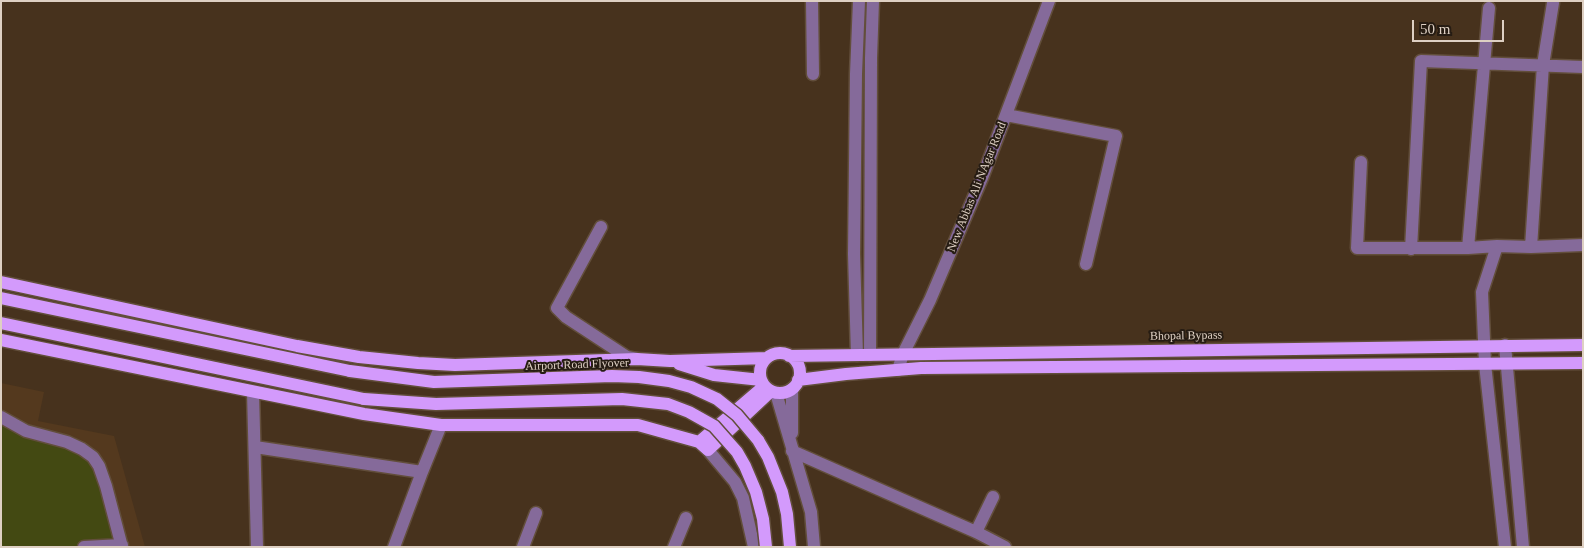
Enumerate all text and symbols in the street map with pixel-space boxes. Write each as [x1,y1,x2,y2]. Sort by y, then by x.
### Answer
scale bar [1414,10,1506,42]
text: 50 m [1420,21,1450,37]
street label: New Abbas Ali NAgar Road [942,114,1012,260]
street label: Bhopal Bypass [1145,328,1227,344]
street label: Airport Road Flyover [519,356,635,374]

